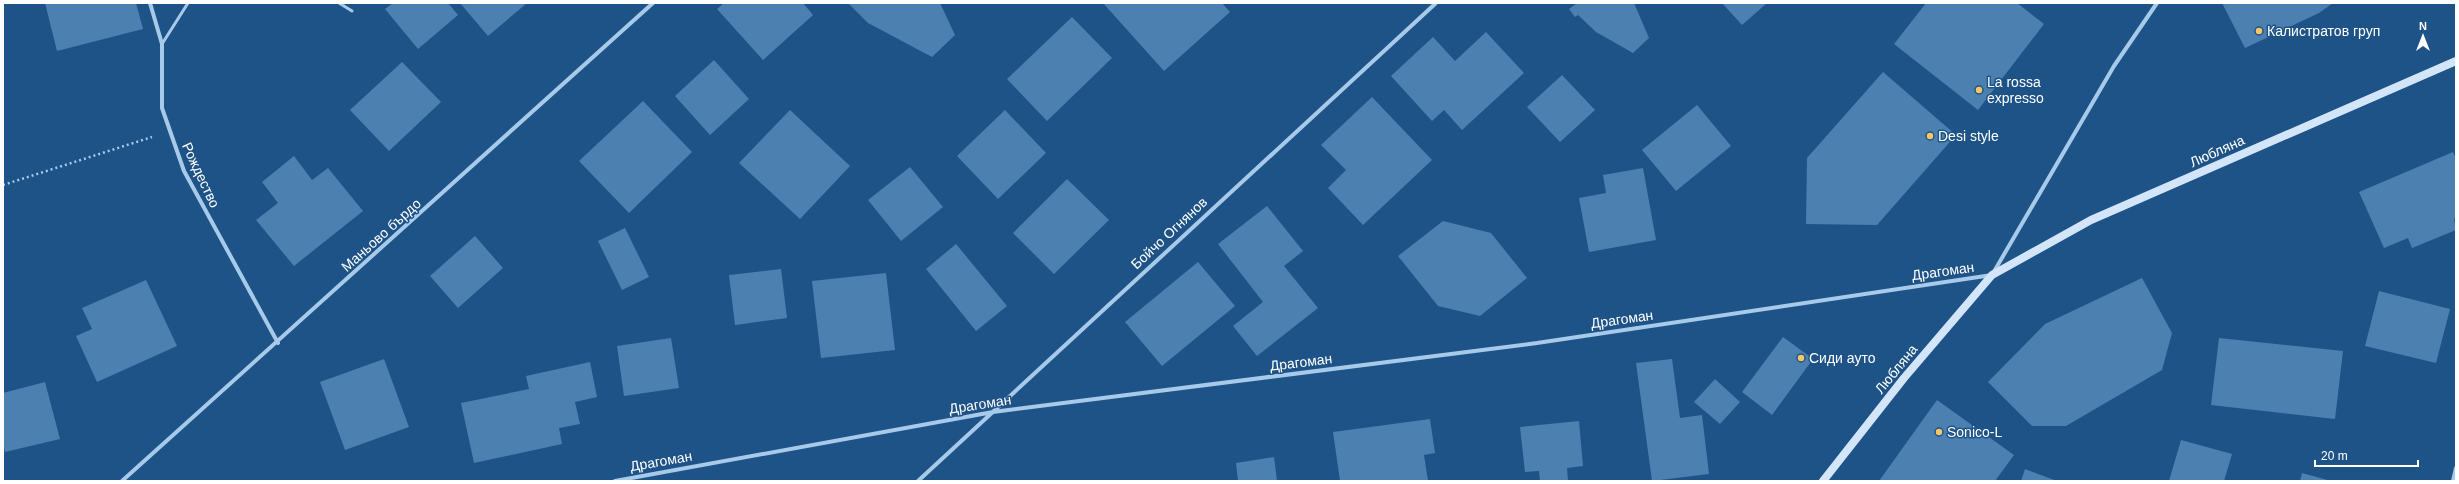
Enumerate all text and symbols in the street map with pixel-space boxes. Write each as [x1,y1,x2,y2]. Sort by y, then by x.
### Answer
north arrow [2403,16,2443,56]
text: N [2419,20,2427,32]
place label: Калистратов груп [2267,23,2380,39]
marker: Калистратов груп [2254,26,2264,36]
place label: La rossa expresso [1987,74,2044,106]
marker: La rossa expresso [1974,85,1984,95]
place label: Desi style [1938,128,1999,144]
marker: Desi style [1925,131,1935,141]
street label: Любляна [2187,132,2247,170]
street label: Рождество [179,140,223,210]
street label: Бойчо Огнянов [1128,194,1210,272]
street label: Маньово бърдо [338,195,424,275]
street label: Драгоман [1911,259,1975,283]
street label: Драгоман [1590,307,1654,331]
street label: Любляна [1871,341,1921,397]
street label: Драгоман [1269,350,1333,374]
place label: Сиди ауто [1809,350,1876,366]
marker: Сиди ауто [1796,353,1806,363]
street label: Драгоман [948,391,1012,417]
place label: Sonico-L [1947,424,2002,440]
marker: Sonico-L [1934,427,1944,437]
scale bar [2315,442,2418,468]
street label: Драгоман [629,448,693,474]
text: 20 m [2321,449,2348,463]

